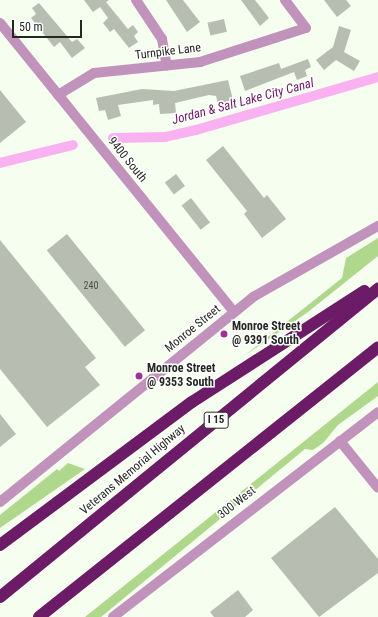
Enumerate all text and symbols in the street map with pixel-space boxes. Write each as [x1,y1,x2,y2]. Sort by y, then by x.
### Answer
scale bar [14,12,84,38]
text: 50 m [19,20,43,34]
street label: Turnpike Lane [134,41,202,63]
water label: Jordan & Salt Lake City Canal [170,76,316,128]
street label: 9400 South [104,135,150,185]
house number: 240 [84,280,98,292]
street label: Monroe Street [162,302,224,356]
place label: Monroe Street @ 9391 South [232,320,300,348]
marker: Monroe Street @ 9391 South [219,329,229,339]
place label: Monroe Street @ 9353 South [147,362,215,390]
marker: Monroe Street @ 9353 South [134,371,144,381]
road number: I 15 [203,411,229,429]
street label: Veterans Memorial Highway [78,422,188,518]
street label: 300 West [215,484,259,522]

